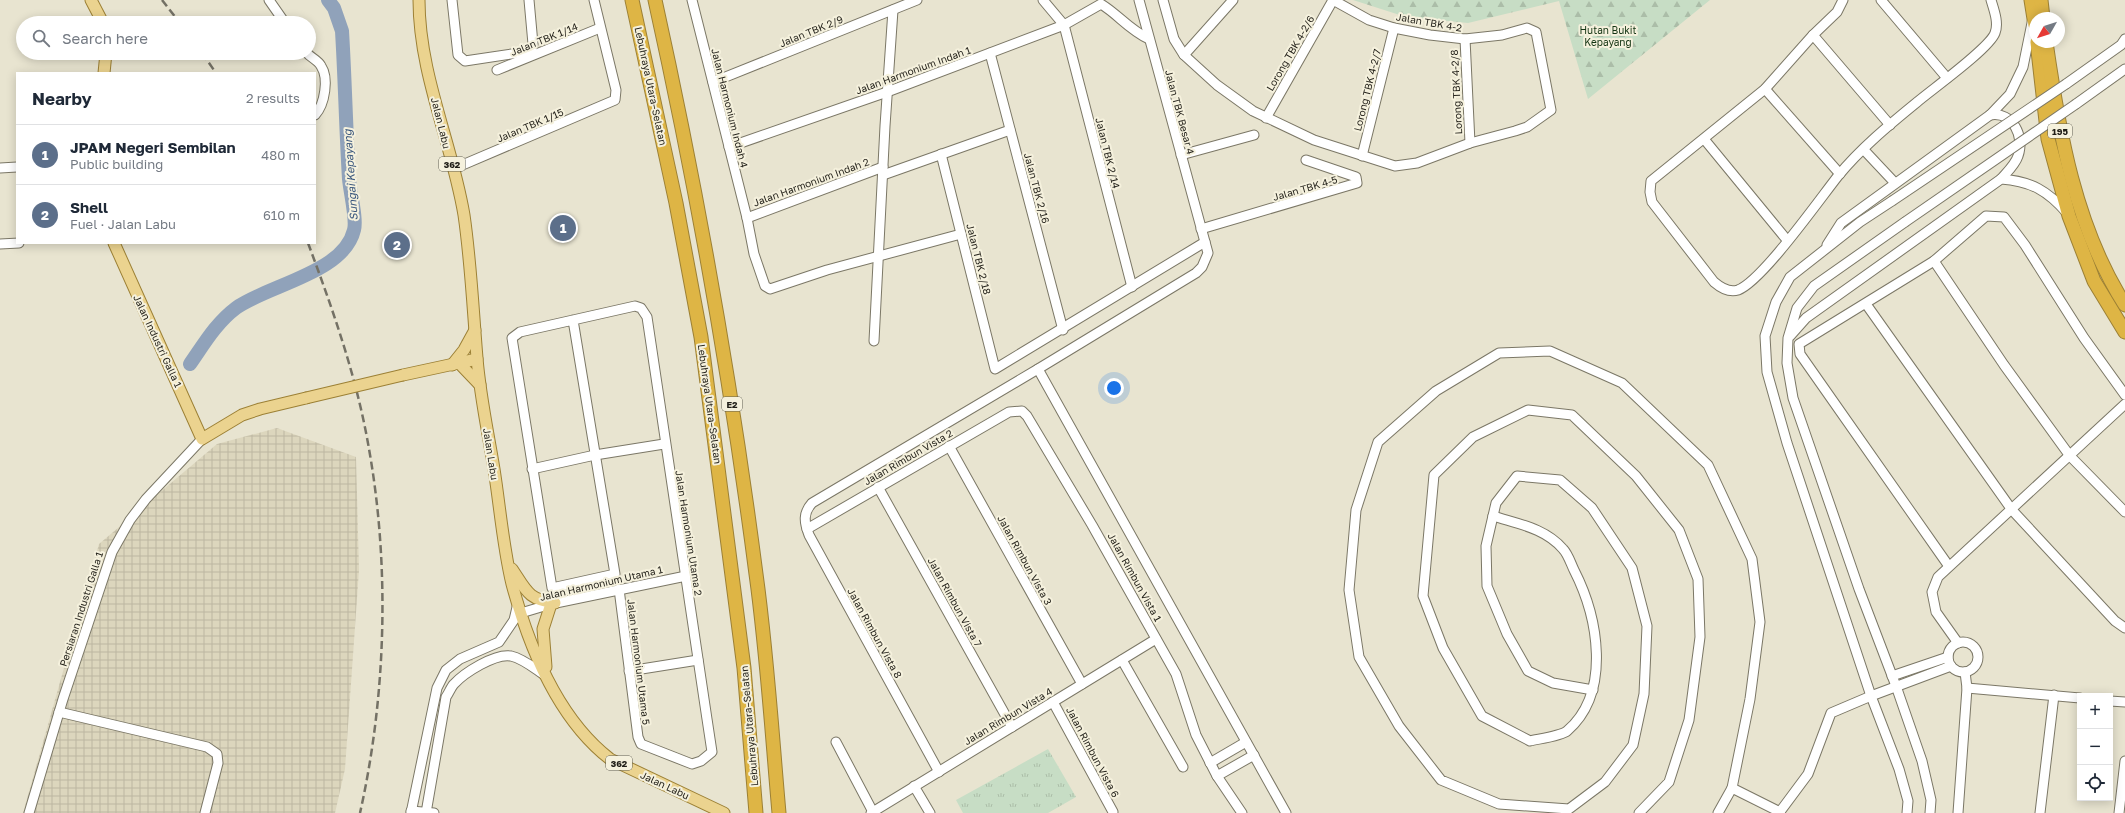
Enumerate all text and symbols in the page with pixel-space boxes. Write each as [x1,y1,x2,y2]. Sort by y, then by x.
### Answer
street label: Jalan TBK 4-2 [1395,10,1463,34]
north arrow [2029,12,2065,48]
street label: Jalan TBK 2/9 [777,13,845,49]
street label: Lorong TBK 4-2/6 [1264,13,1316,93]
search box [16,16,316,60]
street label: Jalan TBK 1/14 [509,20,579,58]
park label: Hutan Bukit Kepayang [1579,24,1637,48]
street label: Lebuhraya Utara–Selatan [633,26,669,146]
icon: search [30,27,52,49]
text: Search here [62,29,148,47]
street label: Jalan Harmonium Indah 1 [854,44,972,96]
street label: Jalan Harmonium Indah 4 [709,47,751,169]
street label: Lorong TBK 4-2/7 [1351,48,1383,132]
street label: Lorong TBK 4-2/8 [1448,49,1464,135]
street label: Jalan TBK Besar 4 [1163,68,1197,156]
text: Nearby [32,88,92,109]
text: 2 results [246,90,300,106]
street label: Jalan Labu [429,96,453,150]
street label: Jalan TBK 1/15 [495,105,565,144]
street label: Jalan TBK 2/14 [1093,116,1123,190]
road number: 195 [2048,124,2072,138]
water label: Sungai Kepayang [340,128,361,221]
text: JPAM Negeri Sembilan [70,138,236,156]
text: 1 [42,147,48,163]
text: 480 m [261,147,300,163]
street label: Jalan TBK 2/16 [1022,151,1052,225]
street label: Jalan Harmonium Indah 2 [751,155,871,209]
text: Public building [70,156,163,172]
road number: 362 [439,157,465,171]
street label: Jalan TBK 4-5 [1271,173,1339,203]
text: Shell [70,198,108,216]
text: 2 [41,207,49,223]
text: 610 m [263,207,300,223]
pin: 1 [550,213,576,243]
text: Fuel · Jalan Labu [70,216,176,232]
street label: Jalan TBK 2/18 [964,222,994,296]
pin: 2 [384,230,410,260]
street label: Jalan Industri Galla 1 [131,293,185,389]
street label: Lebuhraya Utara–Selatan [696,343,724,465]
your location [1104,378,1124,398]
road number: E2 [722,397,742,411]
street label: Jalan Labu [481,427,501,481]
street label: Jalan Rimbun Vista 2 [861,427,955,487]
street label: Jalan Harmonium Utama 2 [673,469,705,597]
street label: Jalan Rimbun Vista 3 [995,513,1055,607]
street label: Jalan Rimbun Vista 1 [1106,531,1164,624]
street label: Persiaran Industri Galla 1 [57,550,105,668]
street label: Jalan Rimbun Vista 7 [926,555,984,649]
street label: Jalan Harmonium Utama 1 [538,563,664,603]
street label: Jalan Rimbun Vista 8 [845,586,905,680]
street label: Jalan Harmonium Utama 5 [625,598,653,726]
street label: Lebuhraya Utara–Selatan [738,665,760,787]
street label: Jalan Rimbun Vista 4 [962,685,1054,747]
map controls [2077,693,2113,801]
button: + [2077,693,2113,729]
street label: Jalan Rimbun Vista 6 [1064,705,1122,799]
button: − [2077,729,2113,765]
road number: 362 [606,756,632,770]
button: locate [2077,765,2113,801]
street label: Jalan Labu [639,768,691,802]

